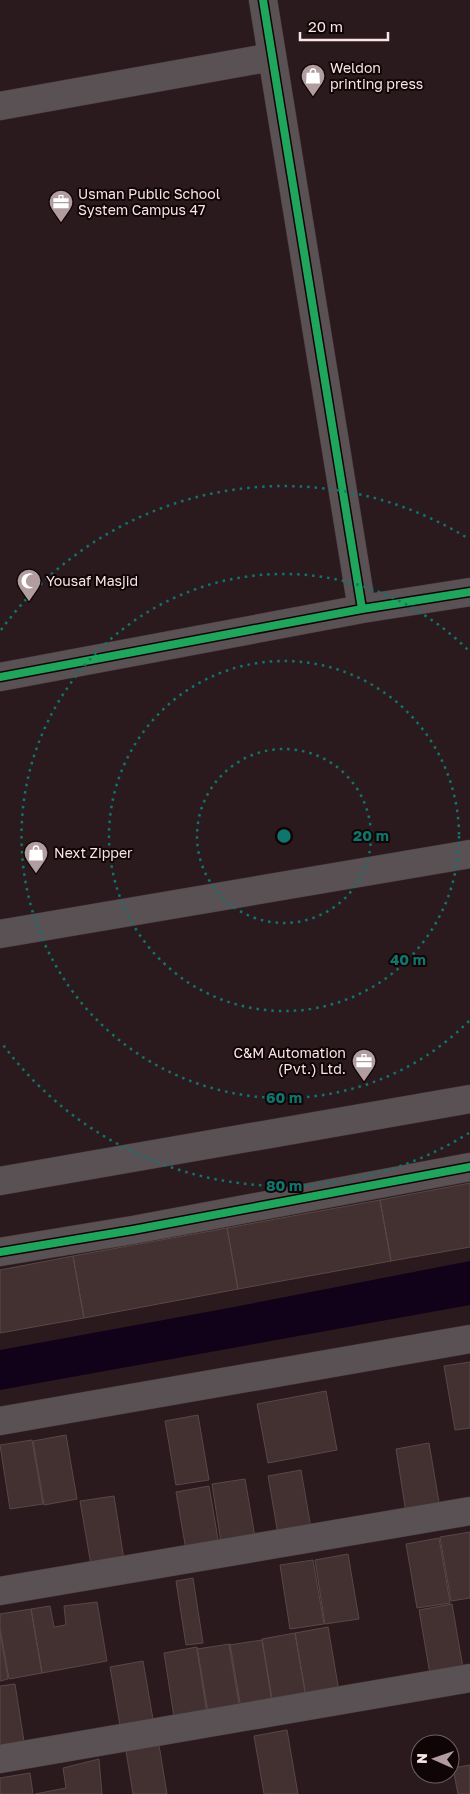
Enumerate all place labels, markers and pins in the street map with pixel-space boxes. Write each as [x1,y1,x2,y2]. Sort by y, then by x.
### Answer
place label: Weldon printing press [330,59,423,92]
shop icon: Weldon printing press [300,63,326,97]
place label: Usman Public School System Campus 47 [78,185,220,218]
office icon: Usman Public School System Campus 47 [48,189,74,223]
mosque icon: Yousaf Masjid [16,568,42,602]
place label: Yousaf Masjid [46,572,138,589]
centre of rings [275,827,293,845]
shop icon: Next Zipper [23,840,49,874]
place label: Next Zipper [54,844,133,861]
place label: C&M Automation (Pvt.) Ltd. [233,1044,346,1077]
office icon: C&M Automation (Pvt.) Ltd. [351,1048,377,1082]

